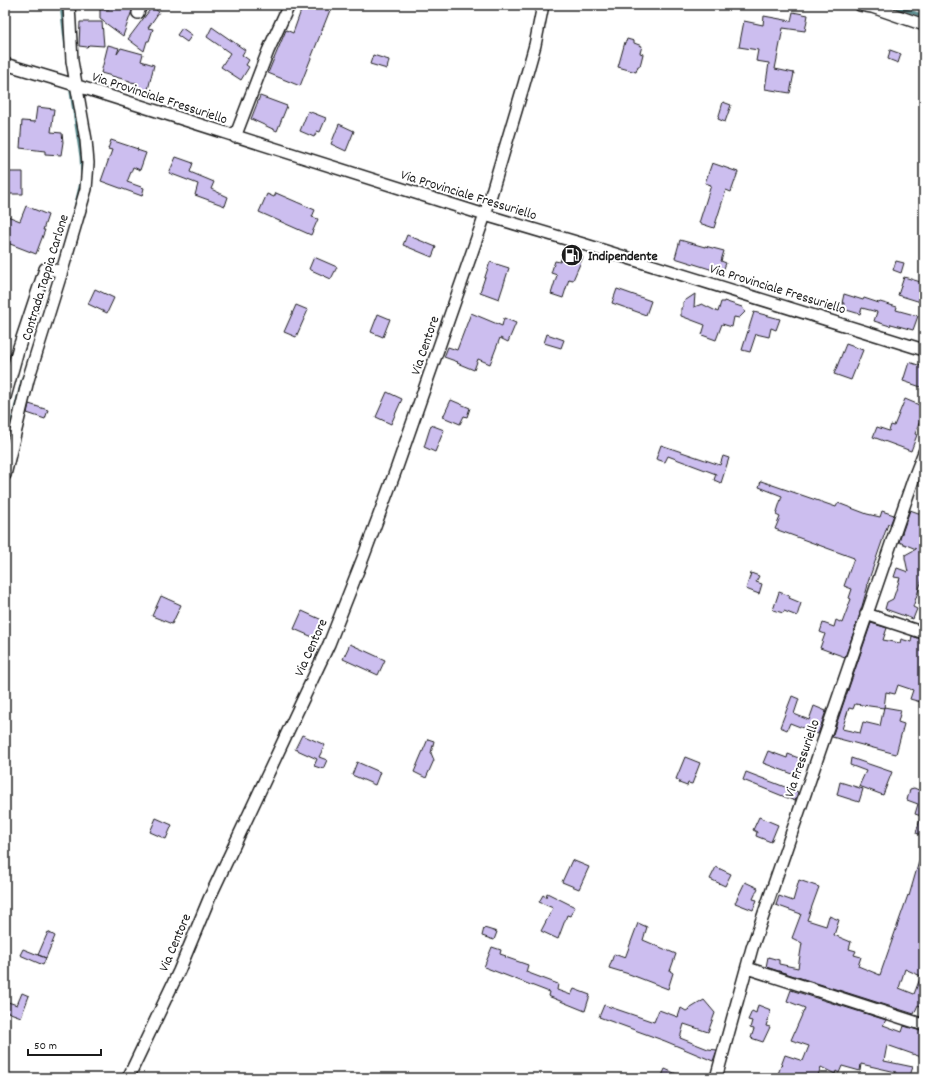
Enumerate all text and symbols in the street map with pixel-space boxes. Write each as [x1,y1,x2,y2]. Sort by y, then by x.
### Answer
street label: Via Provinciale Fressuriello [89,68,230,130]
street label: Via Provinciale Fressuriello [398,166,539,226]
street label: Contrada Tappia Carlone [17,212,75,343]
fuel station icon: Indipendente [559,242,585,268]
place label: Indipendente [588,247,658,267]
street label: Via Provinciale Fressuriello [707,260,848,320]
street label: Via Centore [406,313,445,378]
street label: Via Centore [290,616,333,680]
street label: Via Fressuriello [780,717,826,800]
street label: Via Centore [155,911,197,975]
scale bar [28,1031,101,1057]
text: 50 m [34,1038,57,1055]

